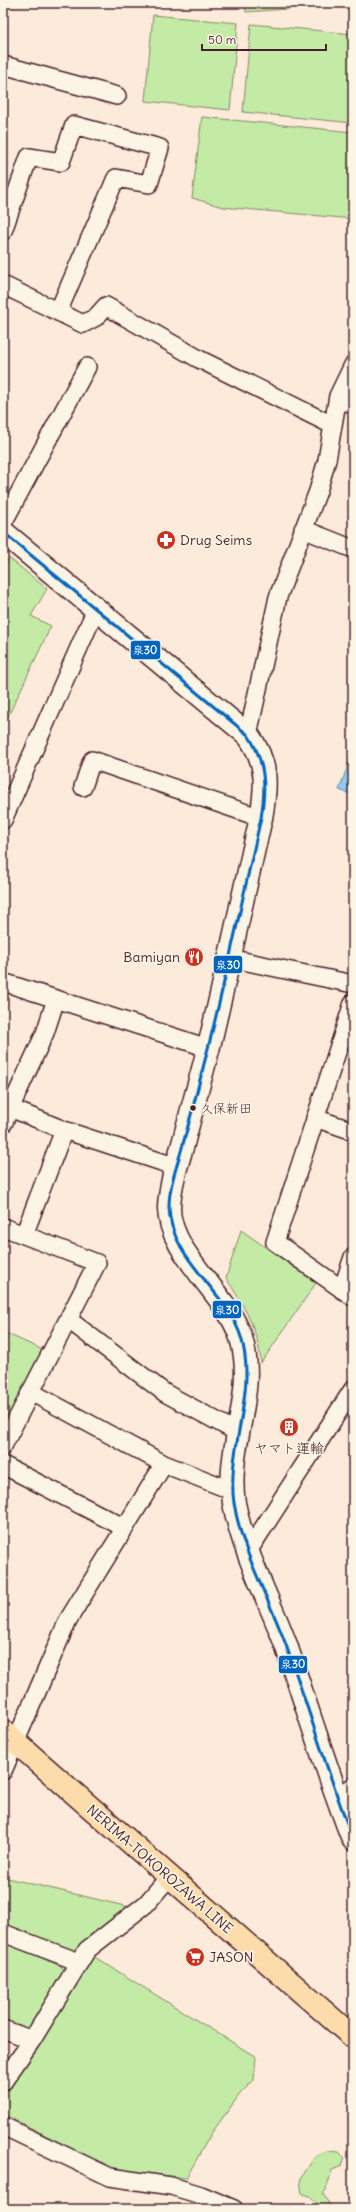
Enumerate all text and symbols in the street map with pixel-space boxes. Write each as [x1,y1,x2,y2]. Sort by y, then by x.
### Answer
scale bar [202,26,326,52]
text: 50 m [208,32,237,47]
pharmacy icon: Drug Seims [155,529,177,551]
place label: Drug Seims [180,531,252,549]
line badge: 泉30 [130,640,161,660]
text: 泉30 [133,643,157,657]
restaurant icon: Bamiyan [183,946,205,968]
place label: Bamiyan [123,948,180,966]
line badge: 泉30 [213,955,243,974]
text: 泉30 [216,958,240,972]
place label: 久保新田 [200,1100,252,1117]
marker: 久保新田 [188,1103,198,1113]
line badge: 泉30 [212,1300,242,1319]
text: 泉30 [215,1303,239,1317]
building icon: ヤマト運輸 [278,1416,300,1438]
place label: ヤマト運輸 [254,1439,324,1457]
line badge: 泉30 [278,1655,308,1674]
text: 泉30 [281,1657,305,1671]
street label: NERIMA-TOKOROZAWA LINE [83,1801,237,1937]
supermarket icon: JASON [184,1946,206,1968]
place label: JASON [209,1948,254,1966]

